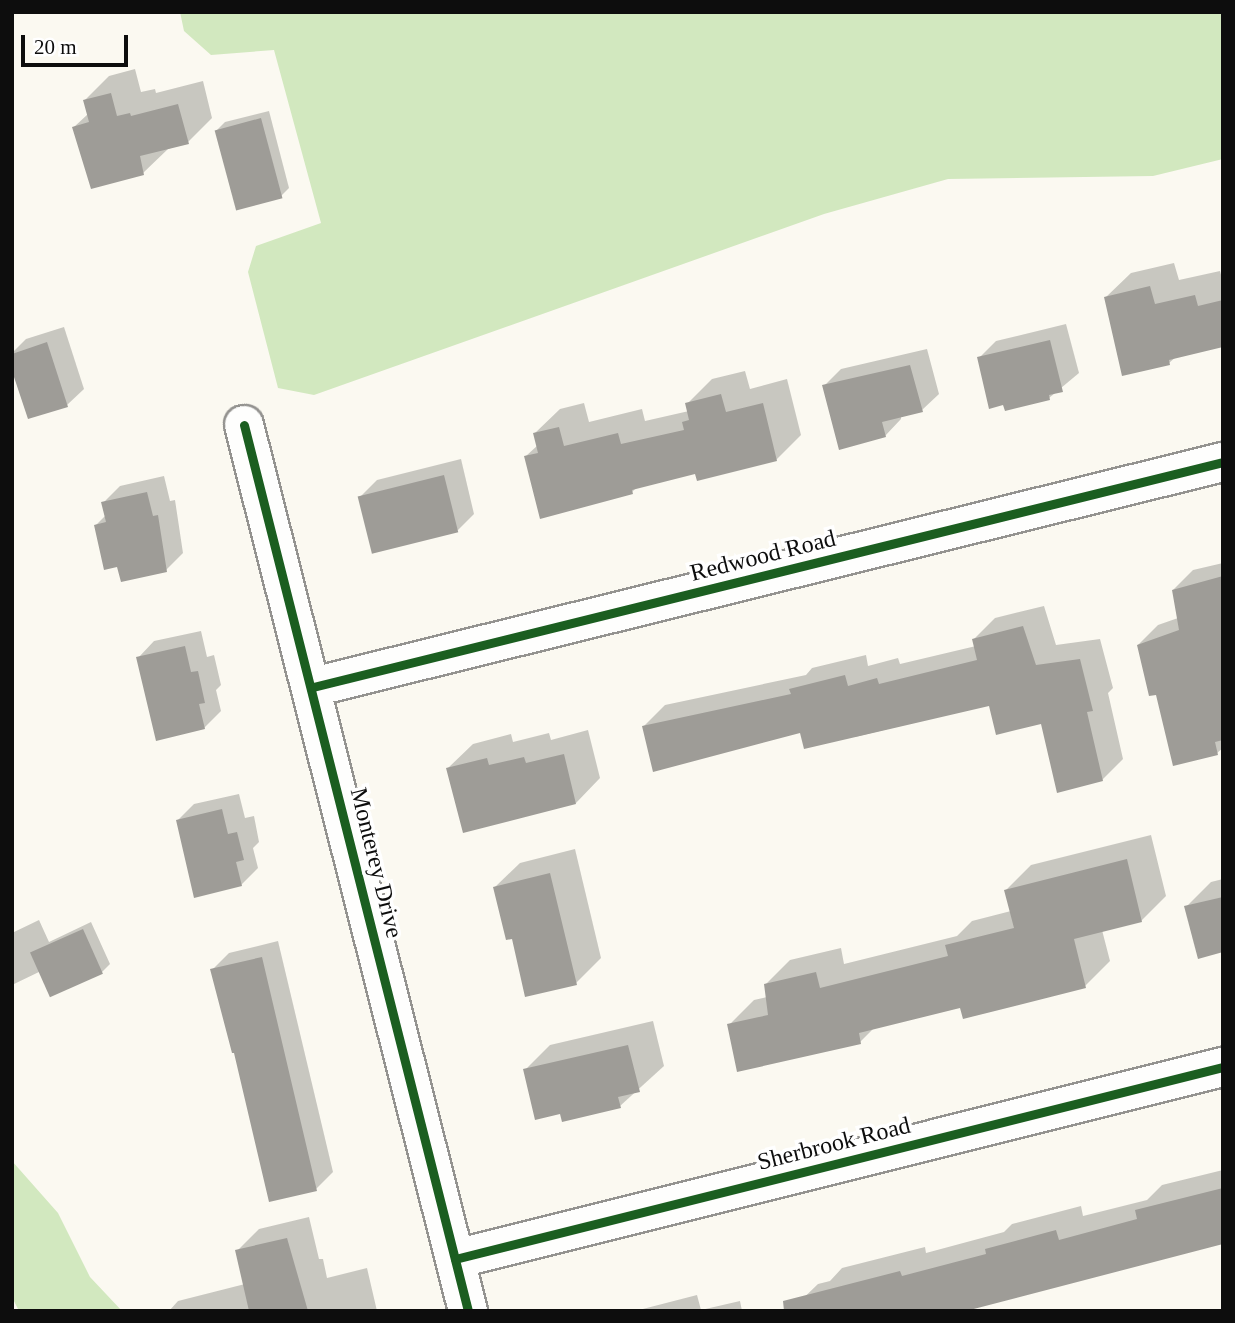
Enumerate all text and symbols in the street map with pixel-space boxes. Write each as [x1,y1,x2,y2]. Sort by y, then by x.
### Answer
scale bar [24,21,131,65]
text: 20 m [34,35,77,59]
street label: Redwood Road [687,524,839,588]
street label: Monterey Drive [343,785,409,941]
street label: Sherbrook Road [755,1111,913,1177]

